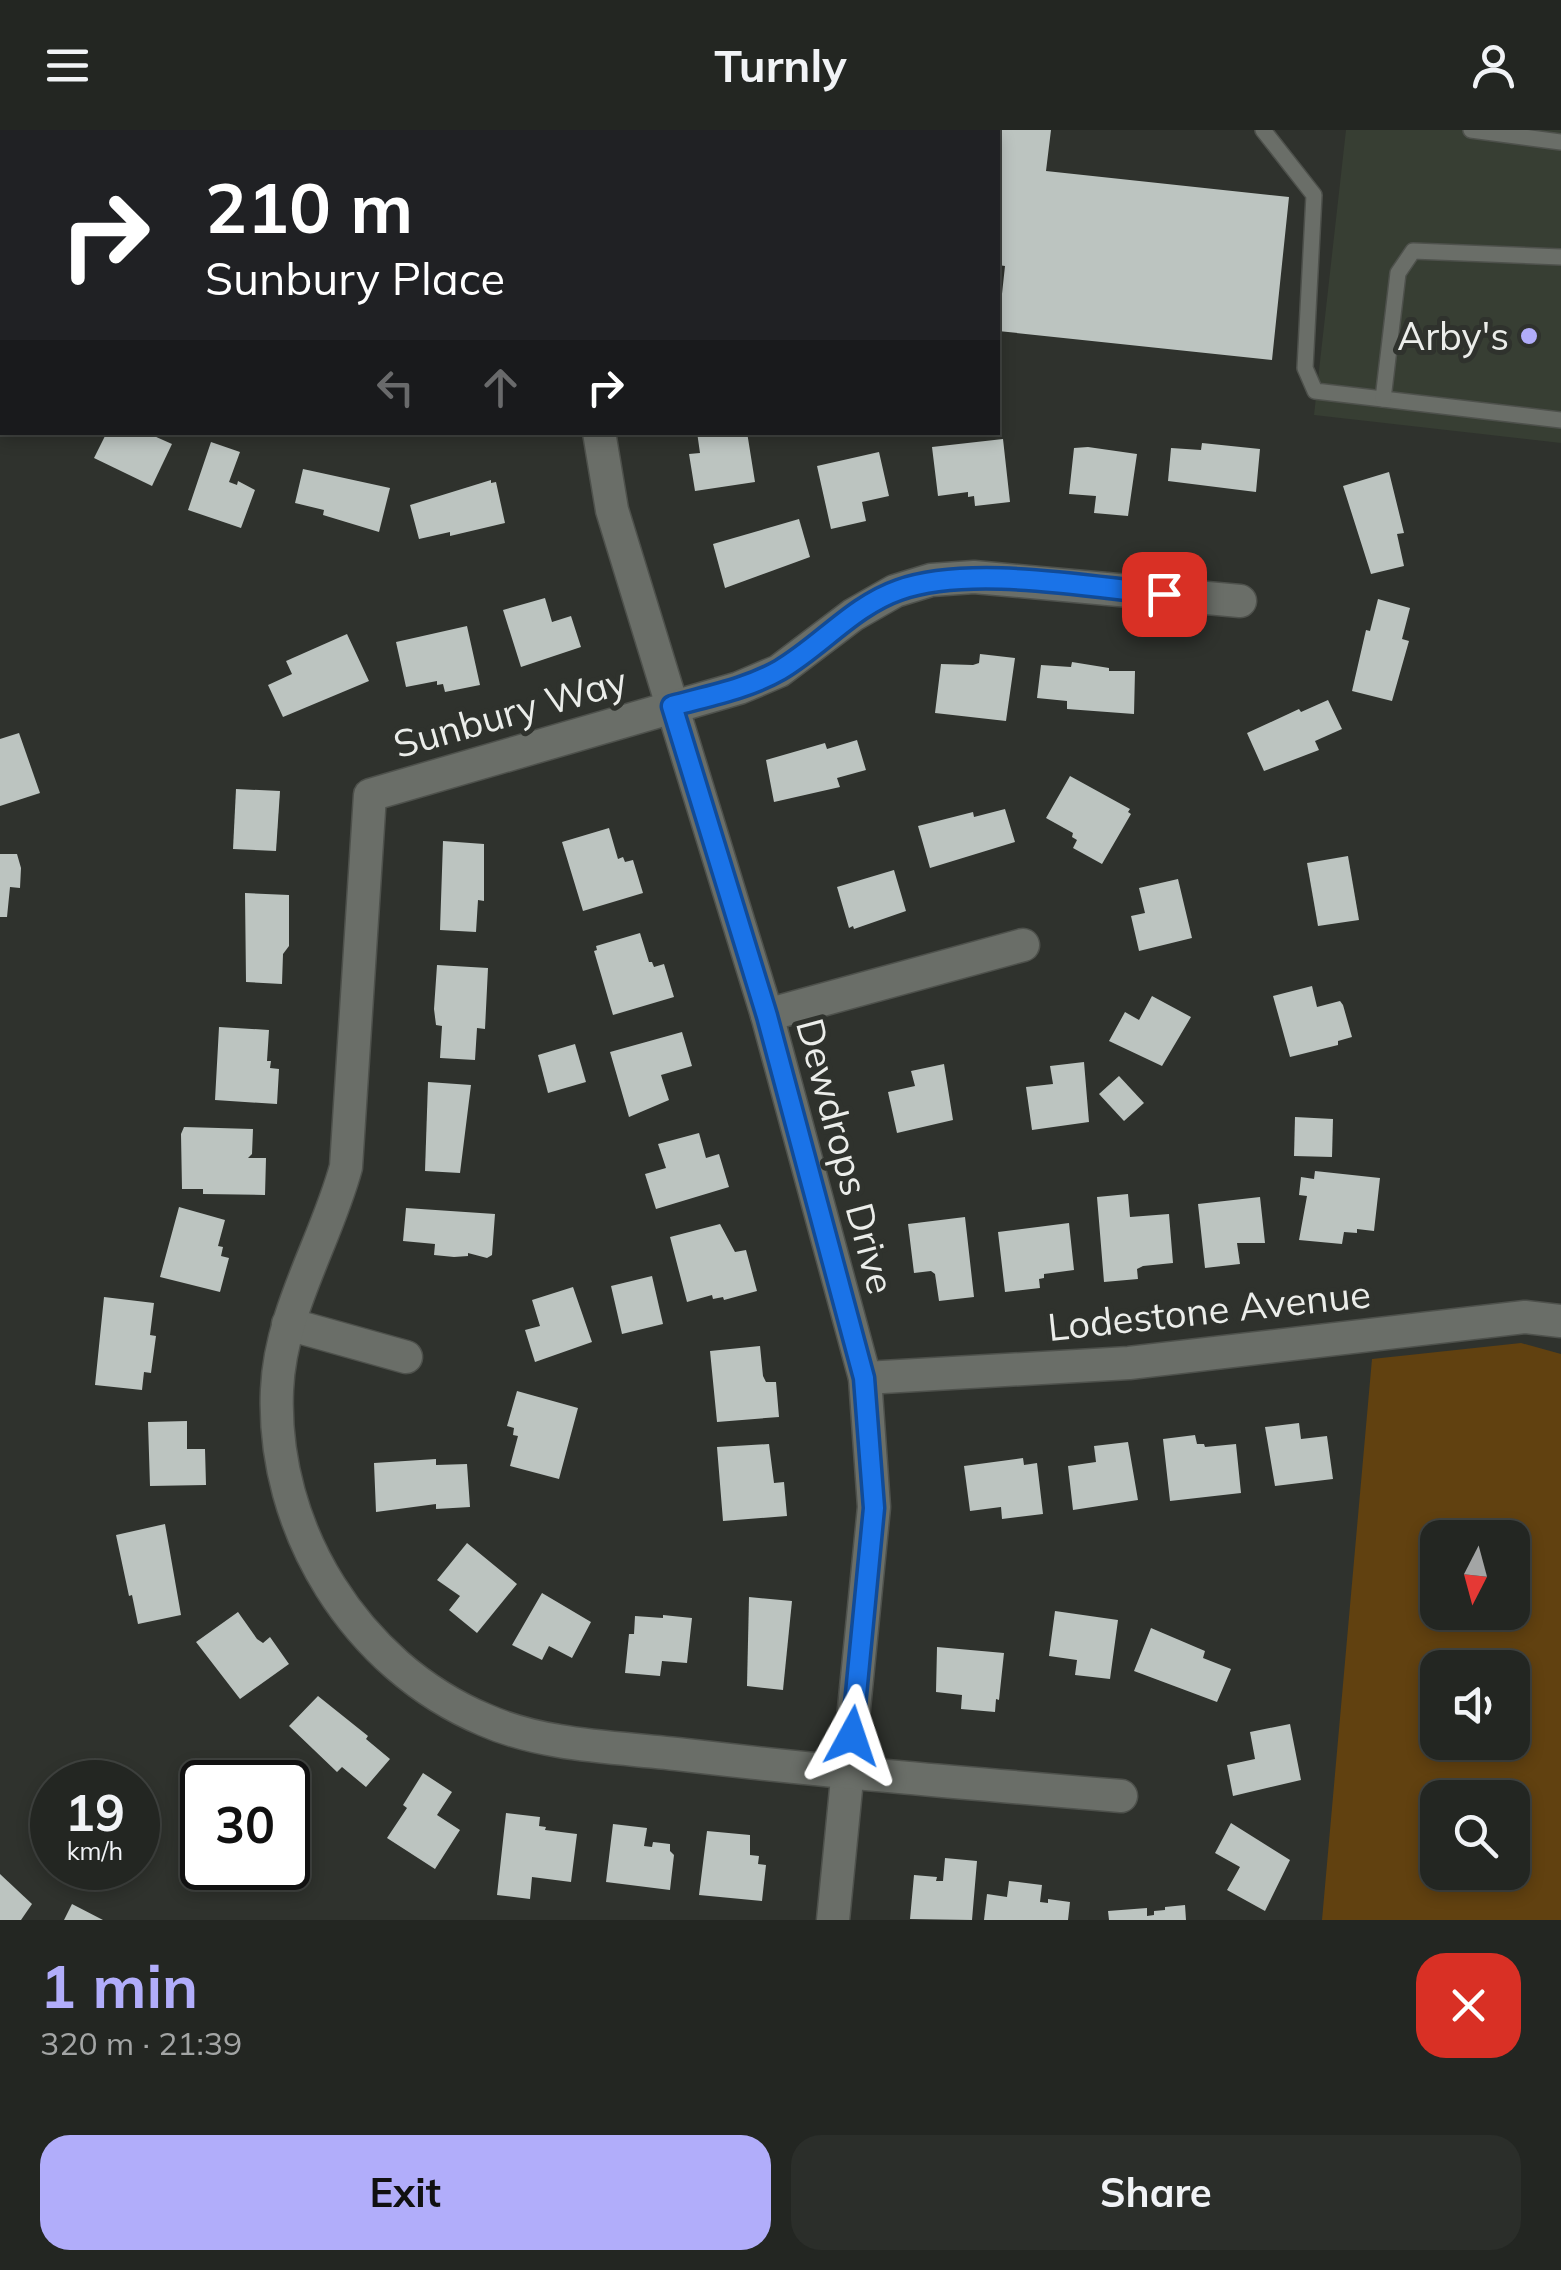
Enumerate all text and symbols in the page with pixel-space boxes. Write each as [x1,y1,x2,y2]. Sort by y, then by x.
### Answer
text: Turnly [714,37,847,93]
icon: menu [40,38,95,93]
icon: person [1466,38,1521,93]
text: 210 m [205,163,413,251]
icon: right [40,170,170,300]
text: Sunbury Place [205,250,505,306]
place label: Arby's [1397,312,1509,360]
marker: Arby's [1518,325,1540,347]
icon: left [368,360,423,415]
icon: ahead [473,360,528,415]
icon: right [578,360,633,415]
pin [1122,552,1207,637]
icon: arrive [1137,567,1192,622]
street label: Sunbury Way [388,656,632,768]
street label: Dewdrops Drive [786,1013,906,1299]
street label: Lodestone Avenue [1045,1269,1373,1351]
north arrow [1420,1520,1530,1630]
map controls [1420,1520,1530,1890]
button: sound [1420,1650,1530,1760]
position arrow [800,1684,904,1788]
speed limit sign: 30 [180,1760,310,1890]
button: search [1420,1780,1530,1890]
text: 19 [65,1781,125,1844]
text: km/h [67,1835,123,1866]
text: 1 min [40,1948,198,2023]
button: close [1416,1953,1521,2058]
text: 320 m · 21:39 [40,2023,242,2063]
button: Exit [40,2135,771,2250]
button: Share [791,2135,1521,2250]

